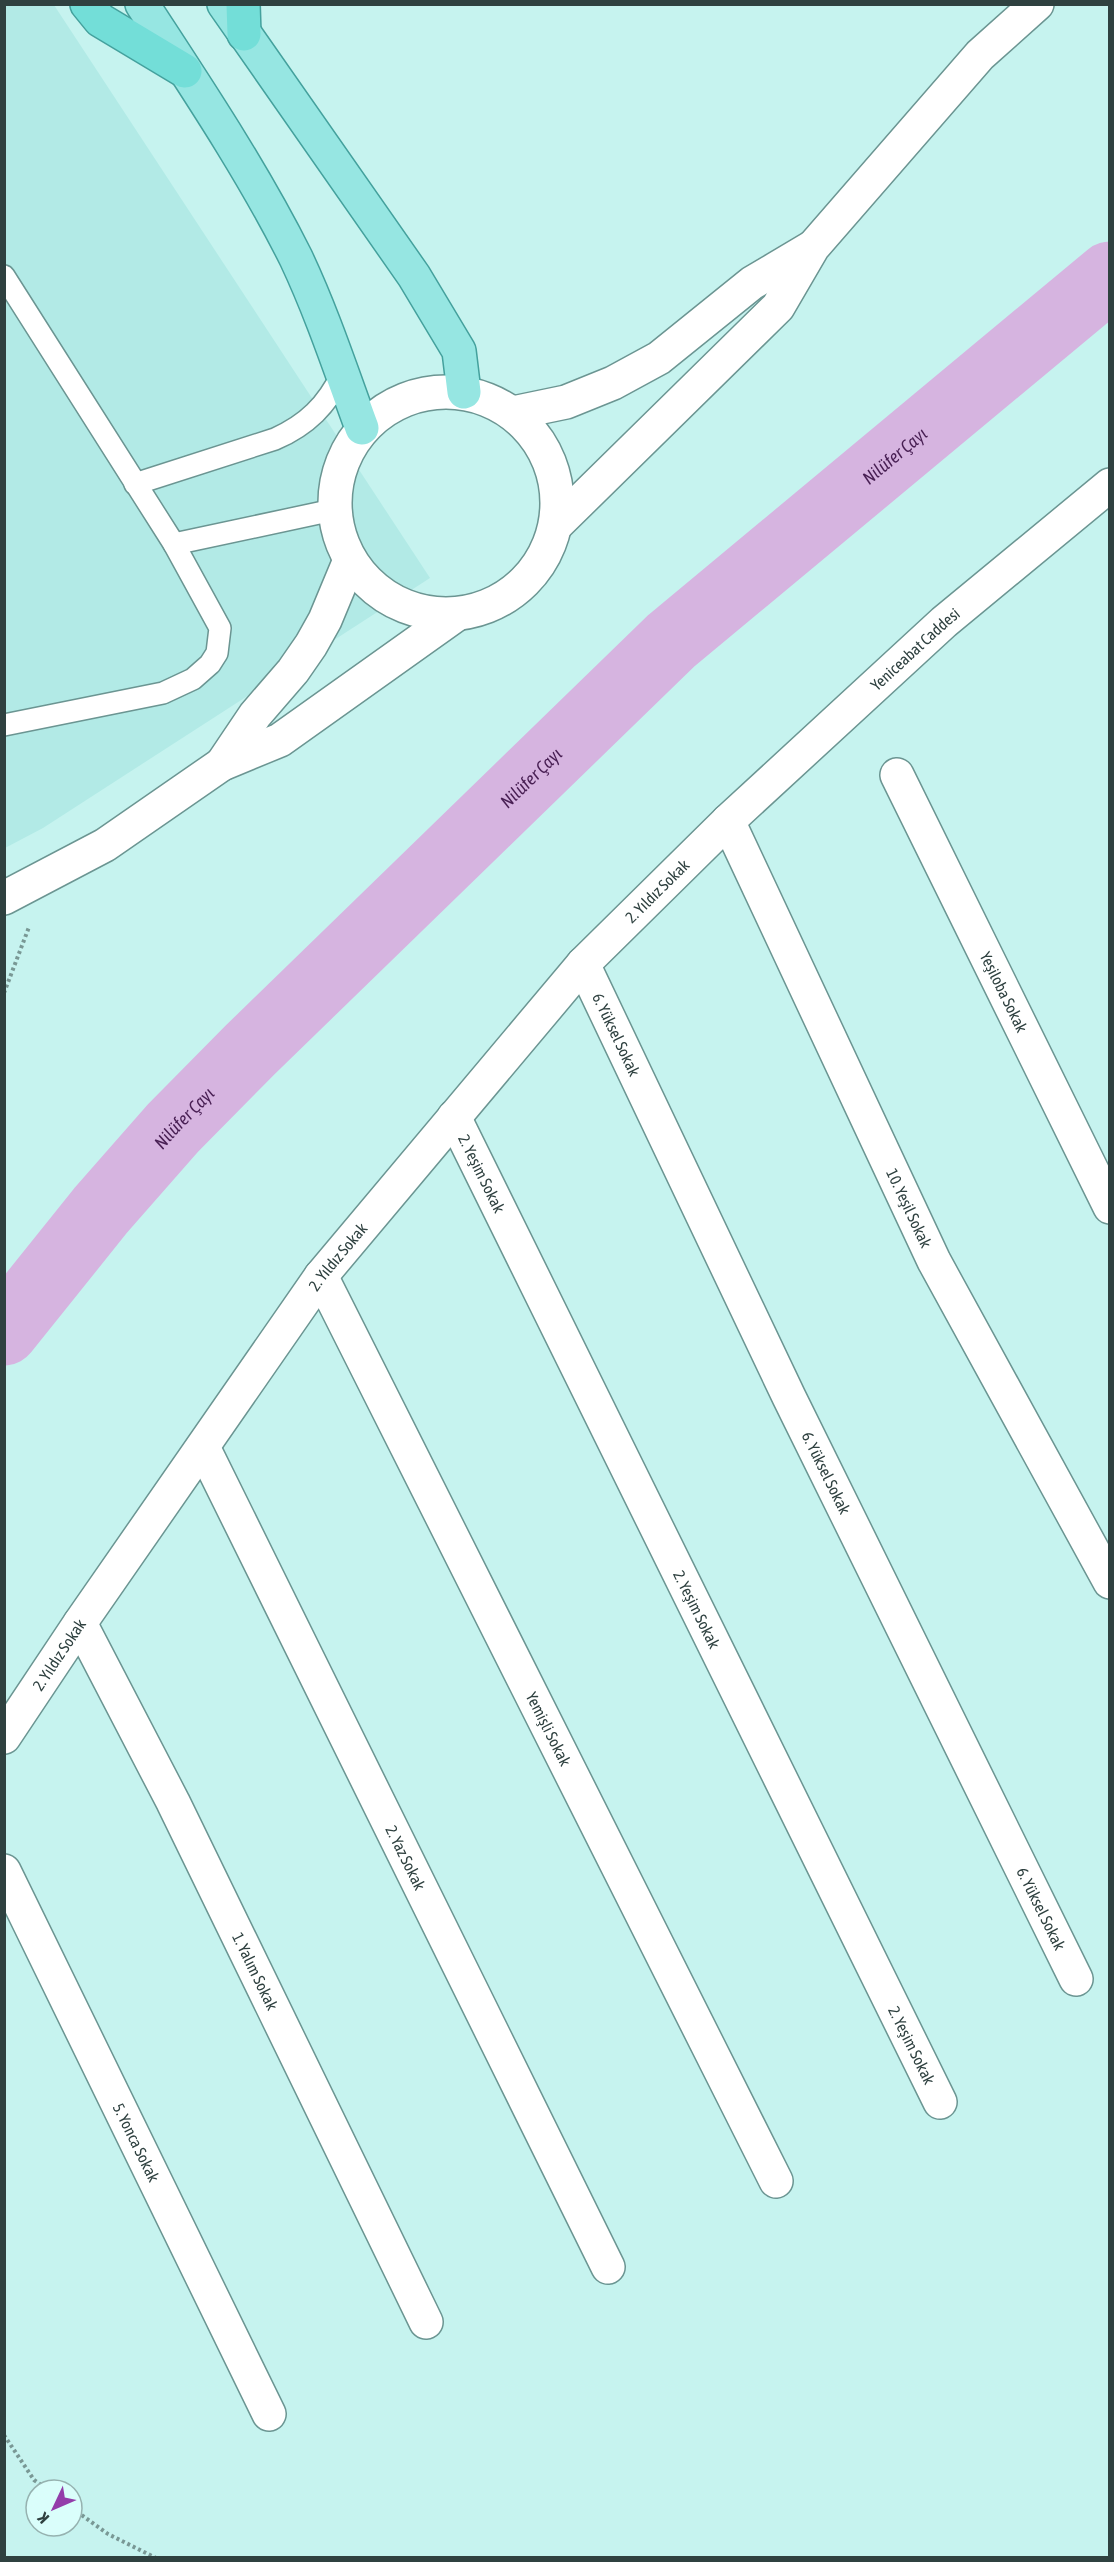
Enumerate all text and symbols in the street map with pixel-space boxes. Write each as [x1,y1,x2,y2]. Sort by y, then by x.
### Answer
water label: Nilüfer Çayı [858,423,931,488]
street label: Yeniceabat Caddesi [867,604,963,694]
water label: Nilüfer Çayı [496,743,566,812]
street label: 2. Yıldız Sokak [622,856,693,926]
street label: Yeşiloba Sokak [977,949,1031,1035]
street label: 6. Yüksel Sokak [589,990,644,1079]
water label: Nilüfer Çayı [149,1083,218,1153]
street label: 2. Yeşim Sokak [455,1131,509,1216]
street label: 10. Yeşil Sokak [883,1166,935,1250]
street label: 2. Yıldız Sokak [305,1219,371,1294]
street label: 6. Yüksel Sokak [798,1429,854,1517]
street label: 2. Yeşim Sokak [670,1567,724,1651]
street label: 2. Yıldız Sokak [29,1615,89,1694]
street label: Yemişli Sokak [523,1689,575,1769]
street label: 2. Yaz Sokak [382,1822,429,1893]
street label: 6. Yüksel Sokak [1013,1864,1069,1953]
street label: 1. Yalım Sokak [229,1930,282,2013]
street label: 2. Yeşim Sokak [885,2003,939,2087]
street label: 5. Yonca Sokak [110,2100,163,2185]
north arrow [24,2478,84,2538]
text: K [34,2509,52,2527]

